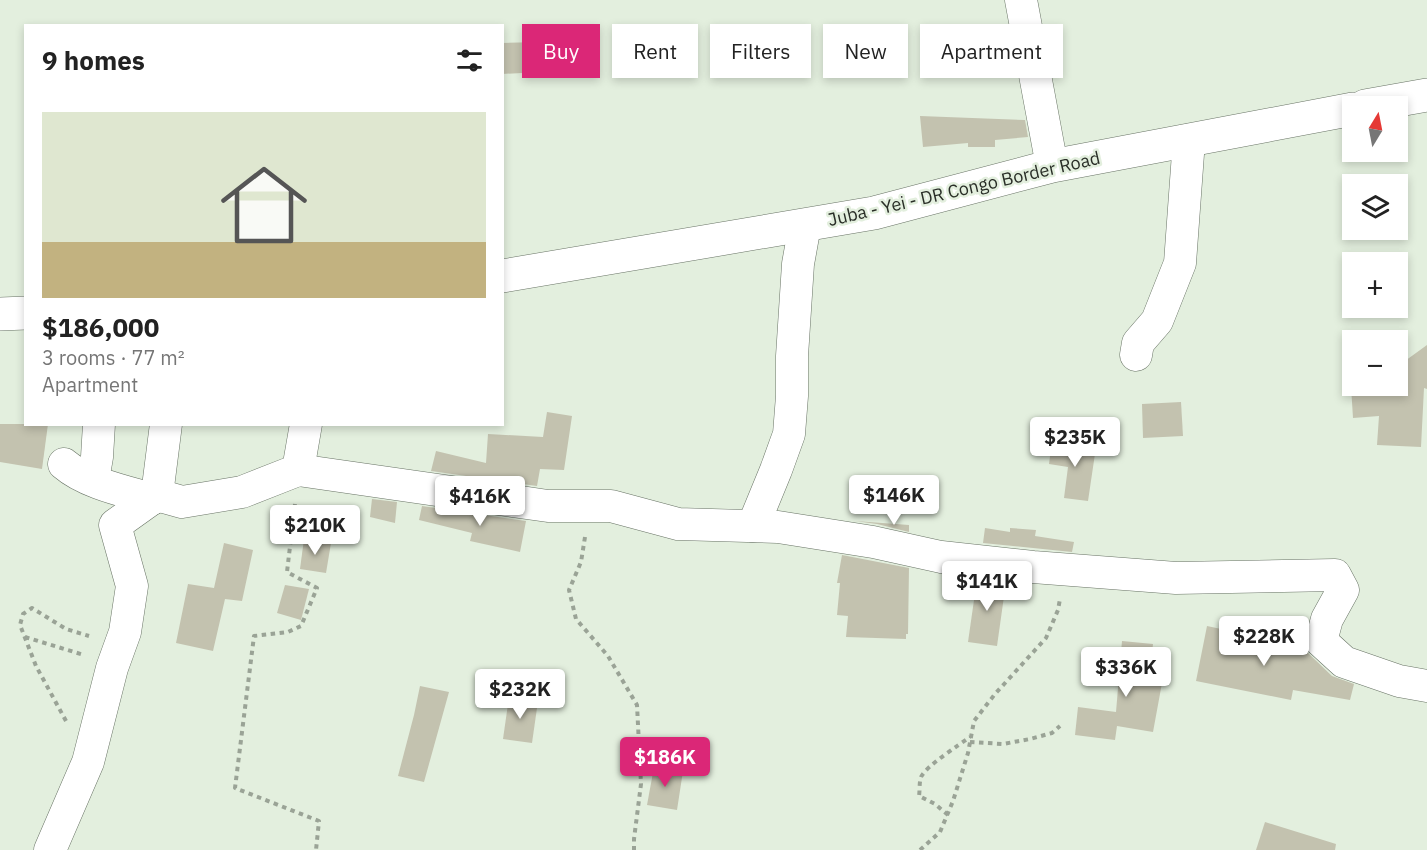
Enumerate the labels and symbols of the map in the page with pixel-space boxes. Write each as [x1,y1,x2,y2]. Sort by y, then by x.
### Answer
north arrow [1342,96,1408,162]
street label: Juba - Yei - DR Congo Border Road [825,146,1102,231]
pin: $235K [1033,417,1117,468]
pin: $146K [852,475,936,526]
pin: $416K [438,476,522,527]
pin: $210K [273,505,357,556]
pin: $141K [945,561,1029,612]
pin: $228K [1222,616,1306,667]
pin: $336K [1084,647,1168,698]
pin: $232K [478,669,562,720]
pin: $186K [623,737,707,788]

